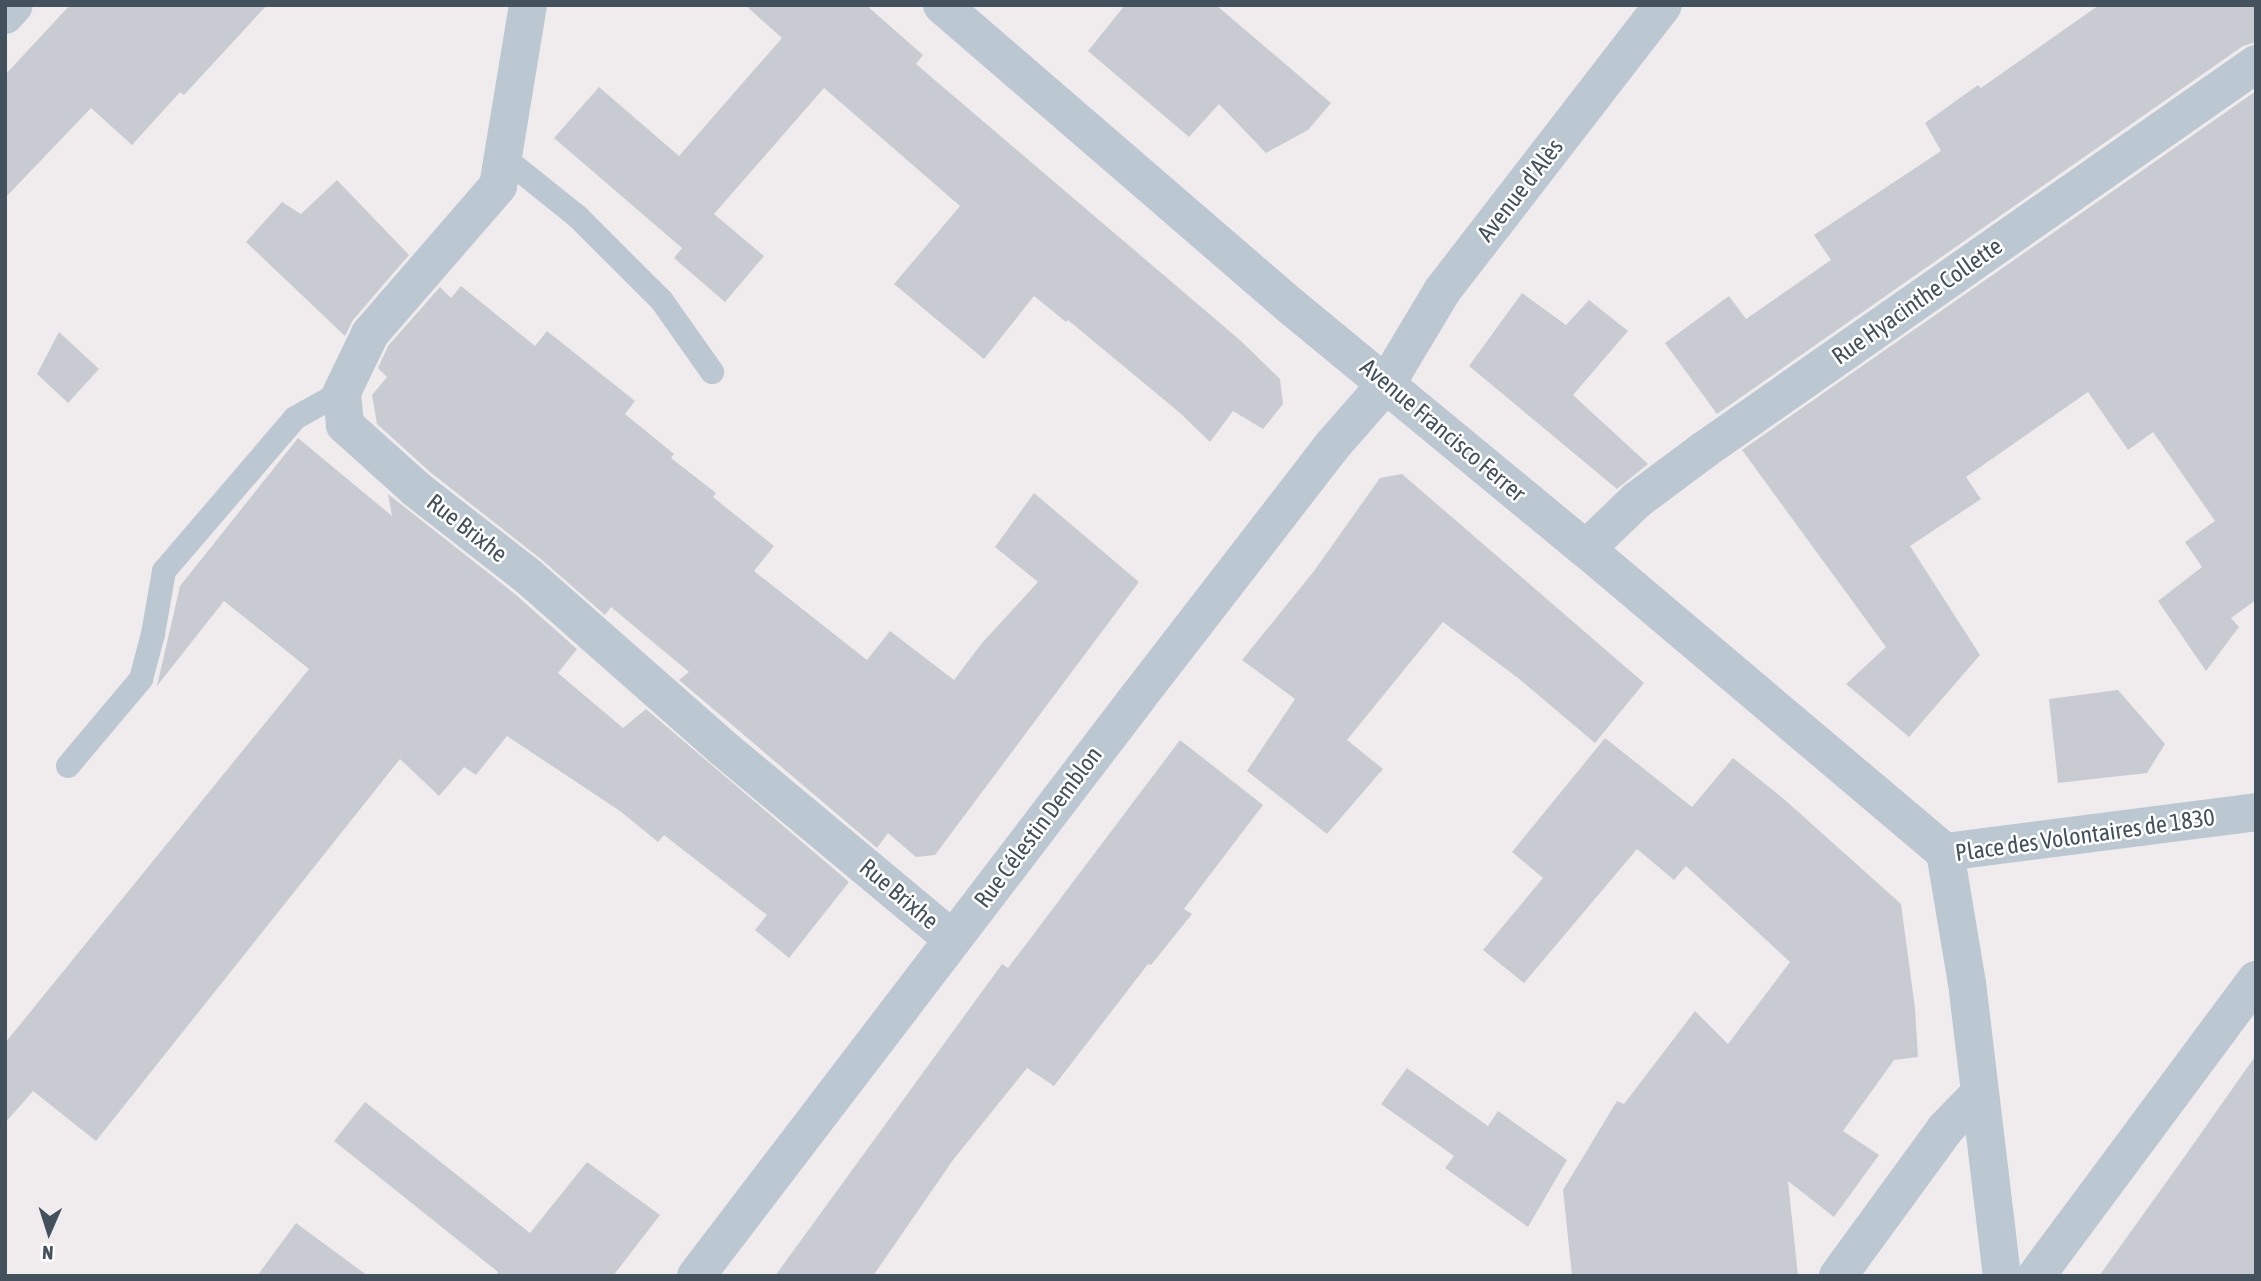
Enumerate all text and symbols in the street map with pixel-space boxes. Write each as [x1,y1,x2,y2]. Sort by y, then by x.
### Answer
street label: Avenue d'Alès [1471,133,1569,247]
street label: Rue Hyacinthe Collette [1826,231,2008,371]
street label: Avenue Francisco Ferrer [1355,352,1531,508]
street label: Rue Brixhe [421,488,513,568]
street label: Rue Célestin Demblon [968,741,1108,913]
street label: Place des Volontaires de 1830 [1953,803,2217,867]
street label: Rue Brixhe [854,853,944,935]
north arrow [14,1197,84,1267]
text: N [42,1242,54,1264]

